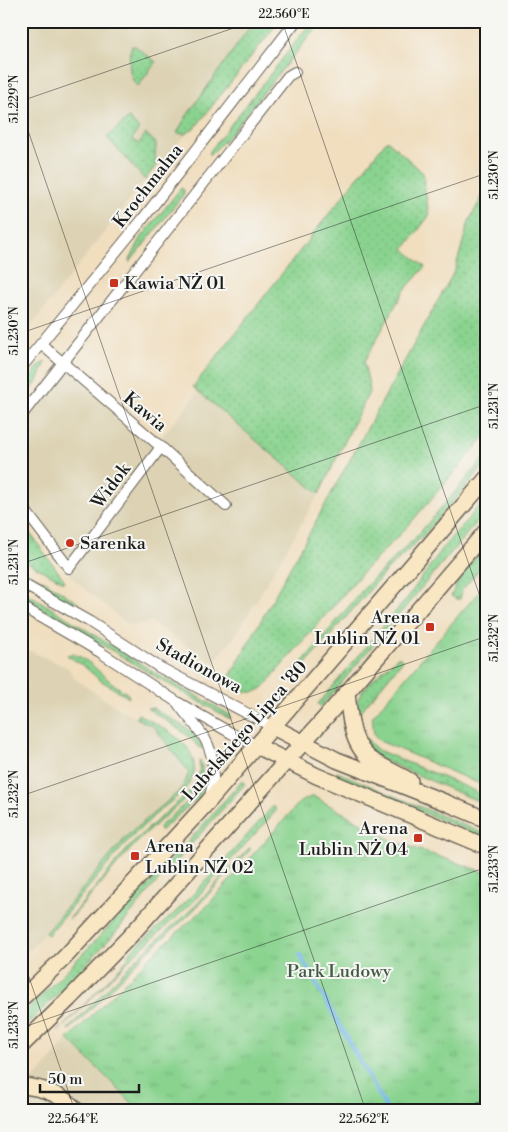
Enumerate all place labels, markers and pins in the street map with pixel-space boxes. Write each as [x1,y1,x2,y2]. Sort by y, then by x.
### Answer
place label: Kawia NŻ 01 [124,272,226,295]
marker: Kawia NŻ 01 [108,277,120,289]
place label: Sarenka [80,532,147,555]
marker: Sarenka [64,537,76,549]
place label: Arena Lublin NŻ 01 [314,606,421,650]
marker: Arena Lublin NŻ 01 [424,621,436,633]
place label: Arena Lublin NŻ 04 [299,817,409,861]
marker: Arena Lublin NŻ 04 [412,832,424,844]
place label: Arena Lublin NŻ 02 [144,835,253,879]
marker: Arena Lublin NŻ 02 [129,850,141,862]

